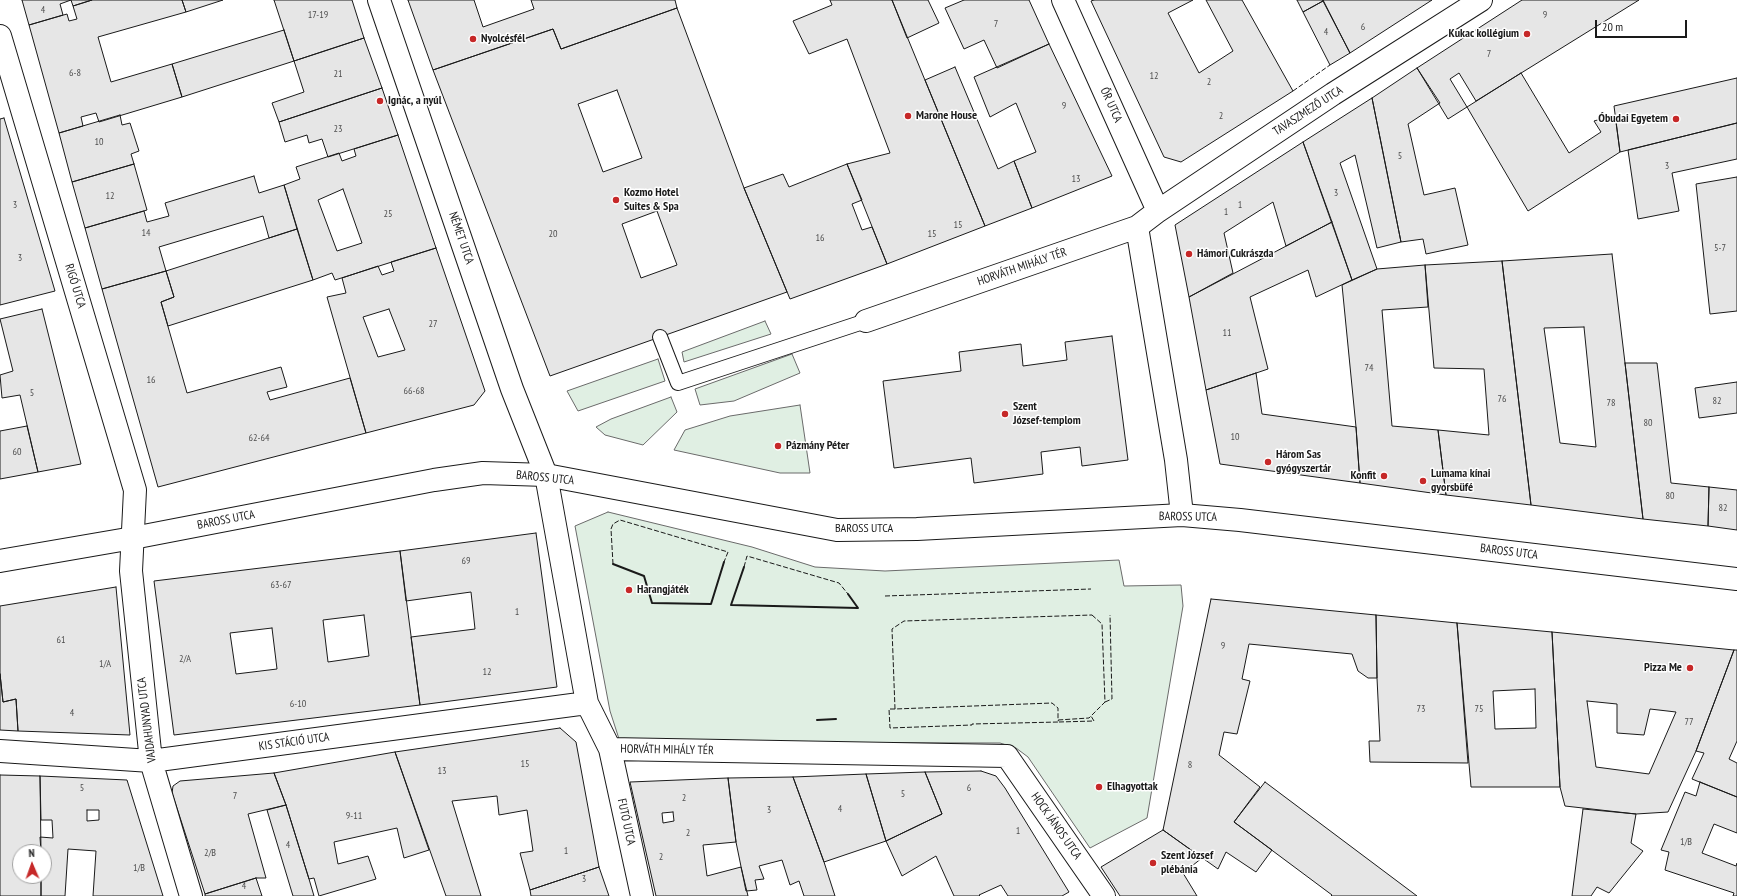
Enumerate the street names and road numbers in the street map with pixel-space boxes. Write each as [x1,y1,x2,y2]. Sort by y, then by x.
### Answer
street label: TAVASZMEZŐ UTCA [1270,83,1346,139]
street label: ŐR UTCA [1097,85,1125,125]
street label: NÉMET UTCA [445,210,477,266]
street label: HORVÁTH MIHÁLY TÉR [975,245,1069,289]
street label: RIGÓ UTCA [61,262,89,310]
street label: BAROSS UTCA [515,468,575,488]
street label: BAROSS UTCA [196,507,256,533]
street label: BAROSS UTCA [1159,509,1217,525]
street label: BAROSS UTCA [835,522,893,536]
street label: BAROSS UTCA [1479,541,1539,563]
street label: VAJDAHUNYAD UTCA [135,677,159,763]
street label: KIS STÁCIÓ UTCA [258,730,330,754]
street label: HORVÁTH MIHÁLY TÉR [620,742,714,758]
street label: HOCK JÁNOS UTCA [1028,790,1084,862]
street label: FUTÓ UTCA [614,797,638,847]

